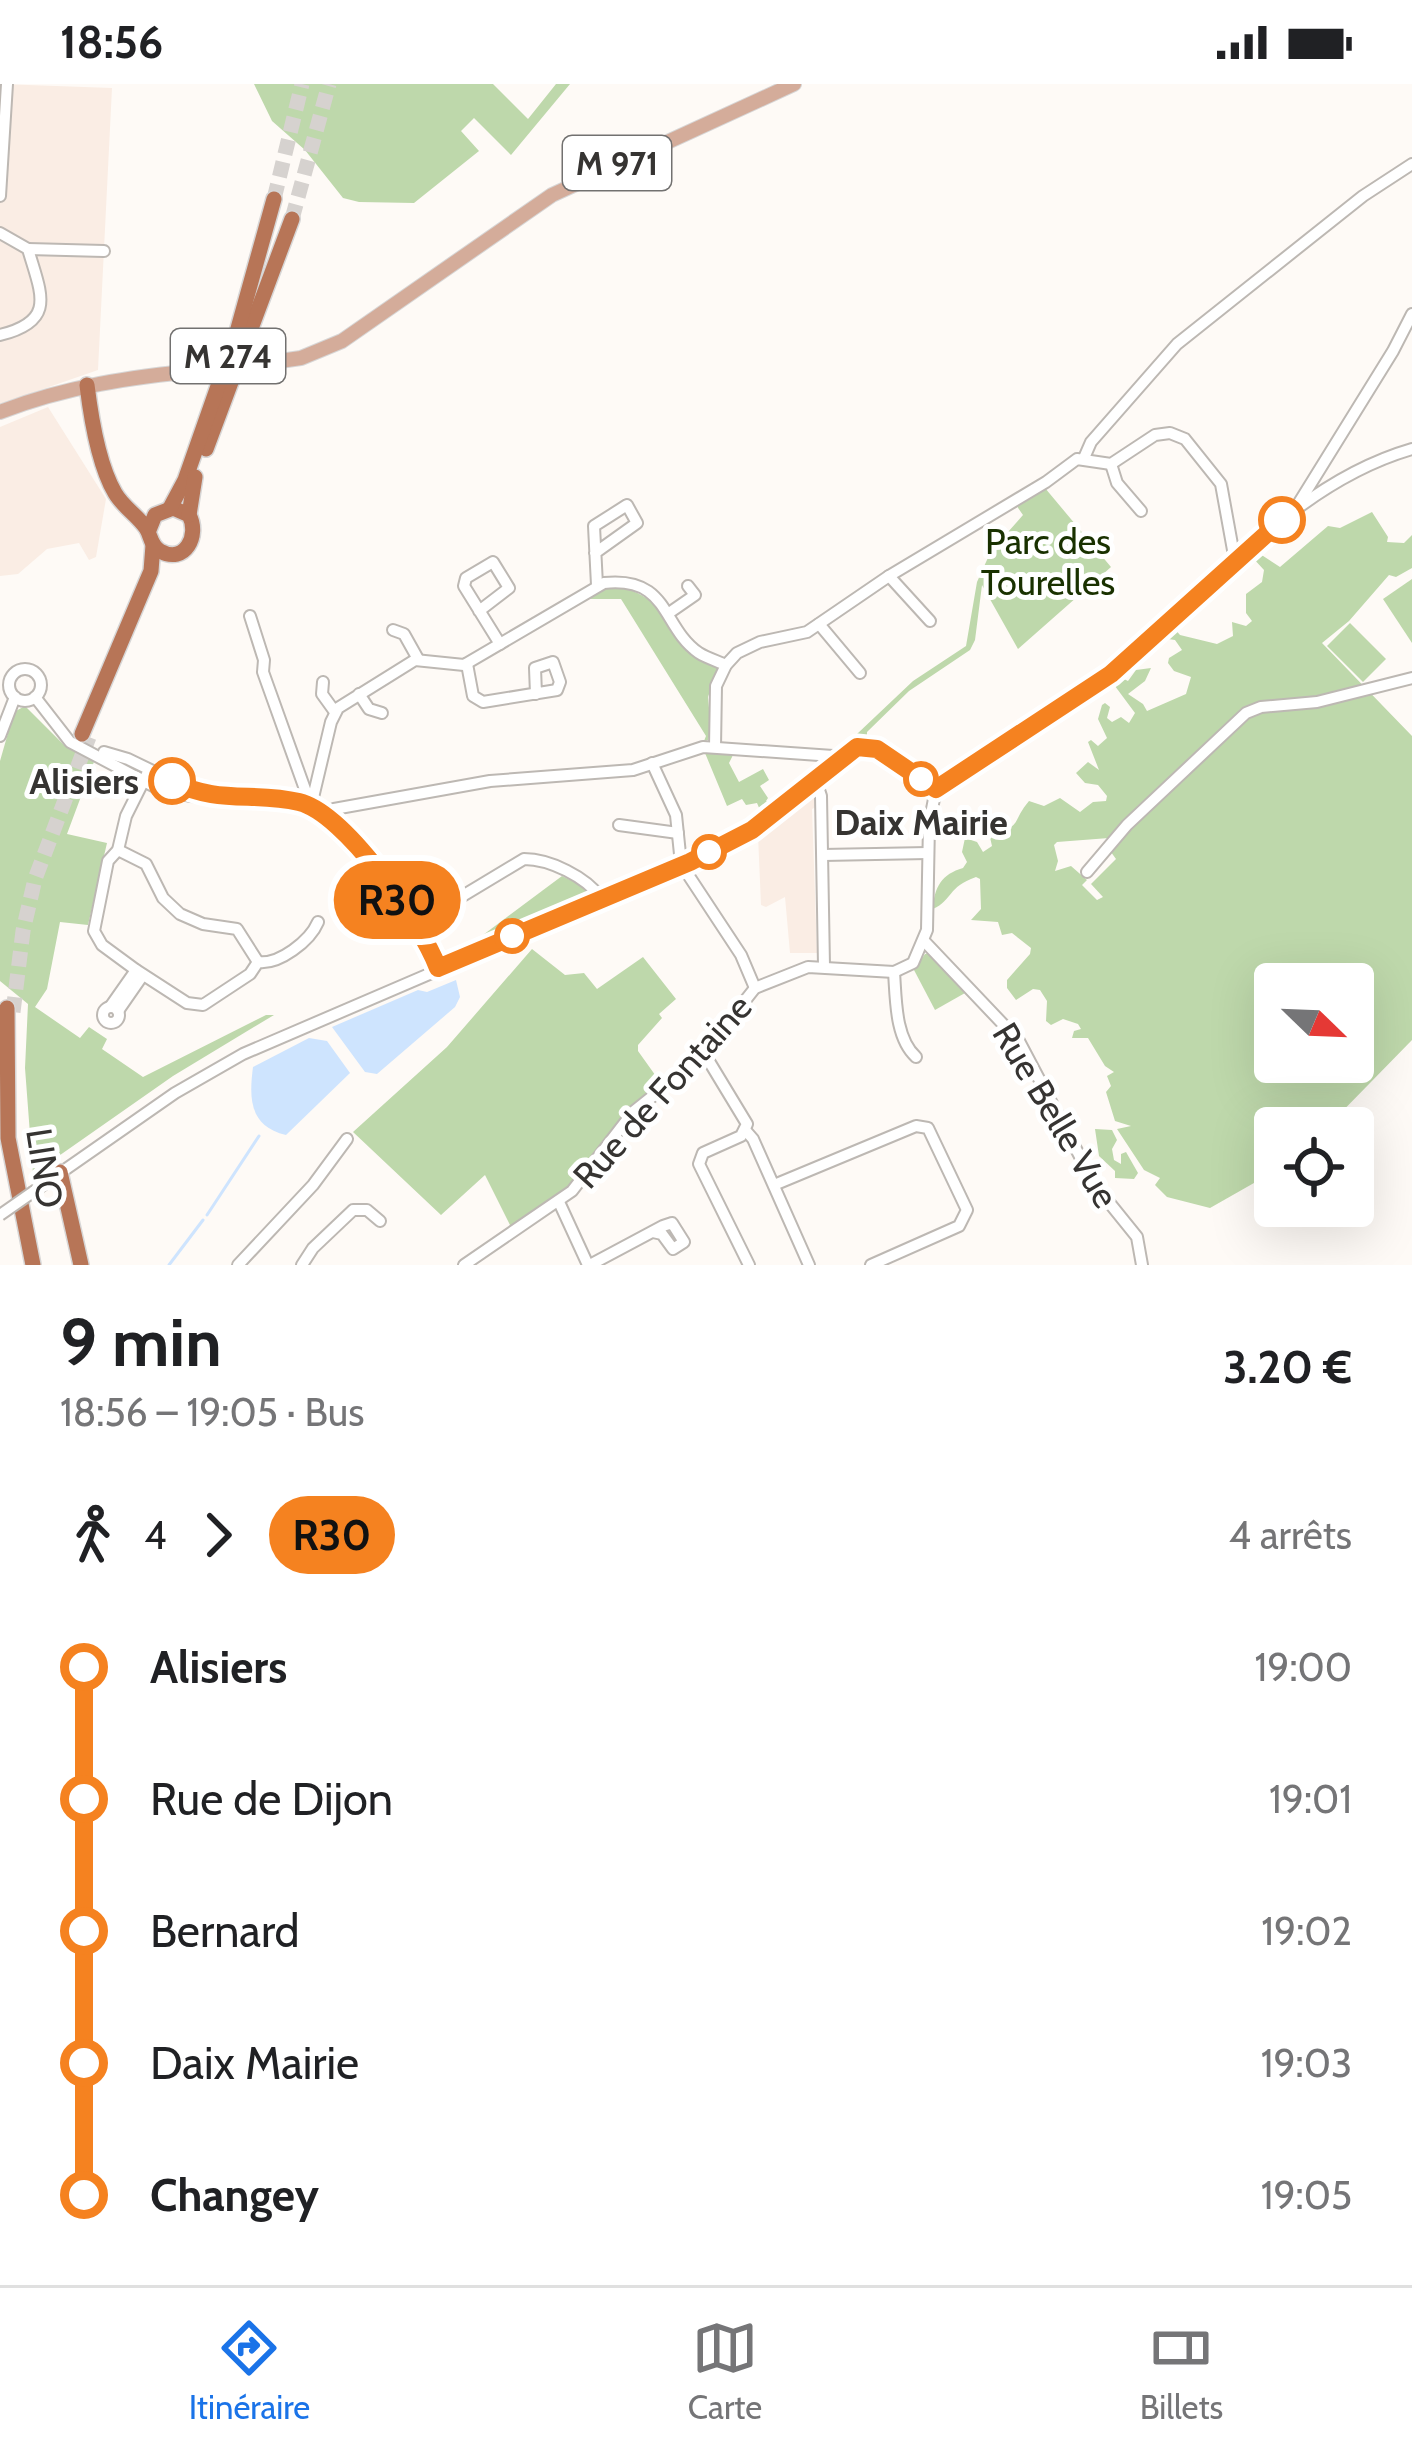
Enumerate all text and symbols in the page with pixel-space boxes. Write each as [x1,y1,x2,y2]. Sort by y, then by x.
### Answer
text: 18:56 [60,15,163,69]
road number: M 971 [563,136,671,190]
road number: M 274 [171,329,285,383]
unlabelled marker [1260,498,1304,542]
park label: Parc des Tourelles [981,519,1115,604]
place label: Alisiers [29,759,139,803]
marker: Alisiers [150,759,194,803]
marker: Daix Mairie [905,763,937,795]
place label: Daix Mairie [834,800,1008,844]
unlabelled marker [693,836,725,868]
line badge: R30 [328,861,466,939]
text: R30 [358,874,436,926]
unlabelled marker [496,920,528,952]
north arrow [1254,963,1374,1083]
map controls [1254,963,1374,1227]
street label: Rue de Fontaine [563,985,761,1197]
street label: Rue Belle Vue [984,1015,1128,1215]
button: locate [1254,1107,1374,1227]
street label: LINO [17,1125,73,1211]
text: 9 min [60,1302,222,1383]
text: 3.20 € [1223,1340,1352,1394]
text: 18:56 – 19:05 · Bus [60,1388,364,1436]
icon: walk [60,1502,126,1568]
icon: forward [185,1502,251,1568]
text: R30 [293,1509,371,1561]
text: 4 [144,1511,167,1559]
text: 4 arrêts [1229,1511,1352,1559]
text: Alisiers [150,1640,287,1694]
text: 19:00 [1255,1643,1352,1691]
text: Rue de Dijon [150,1772,393,1826]
text: 19:01 [1269,1775,1352,1823]
text: Bernard [150,1904,300,1958]
text: 19:02 [1261,1907,1352,1955]
text: Daix Mairie [150,2036,359,2090]
text: 19:03 [1261,2039,1352,2087]
text: Changey [150,2168,319,2222]
text: 19:05 [1261,2171,1352,2219]
tab: Itinéraire [189,2315,310,2427]
tab: Carte [688,2315,762,2427]
tab: Billets [1140,2315,1223,2427]

